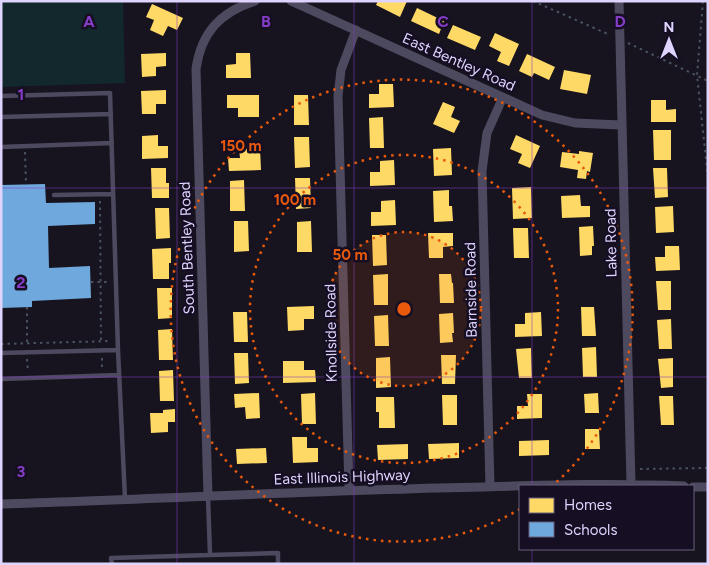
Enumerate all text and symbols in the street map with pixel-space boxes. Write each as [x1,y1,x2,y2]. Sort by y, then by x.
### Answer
text: A [83,12,95,31]
text: B [261,12,271,31]
text: C [437,12,449,31]
text: D [614,12,626,31]
north arrow [644,15,694,65]
text: N [664,19,674,36]
street label: East Bentley Road [400,29,518,95]
text: 1 [18,85,24,104]
text: 150 m [220,137,262,155]
street label: South Bentley Road [176,181,198,315]
text: 100 m [274,191,316,209]
street label: Lake Road [601,208,621,278]
street label: Barnside Road [461,242,481,338]
text: 50 m [332,246,368,264]
text: 2 [16,273,26,292]
street label: Knollside Road [321,284,341,382]
centre of rings [395,300,413,318]
text: 3 [17,462,26,481]
street label: East Illinois Highway [273,466,411,488]
legend [519,485,694,550]
text: Homes [564,496,612,514]
text: Schools [564,521,617,539]

